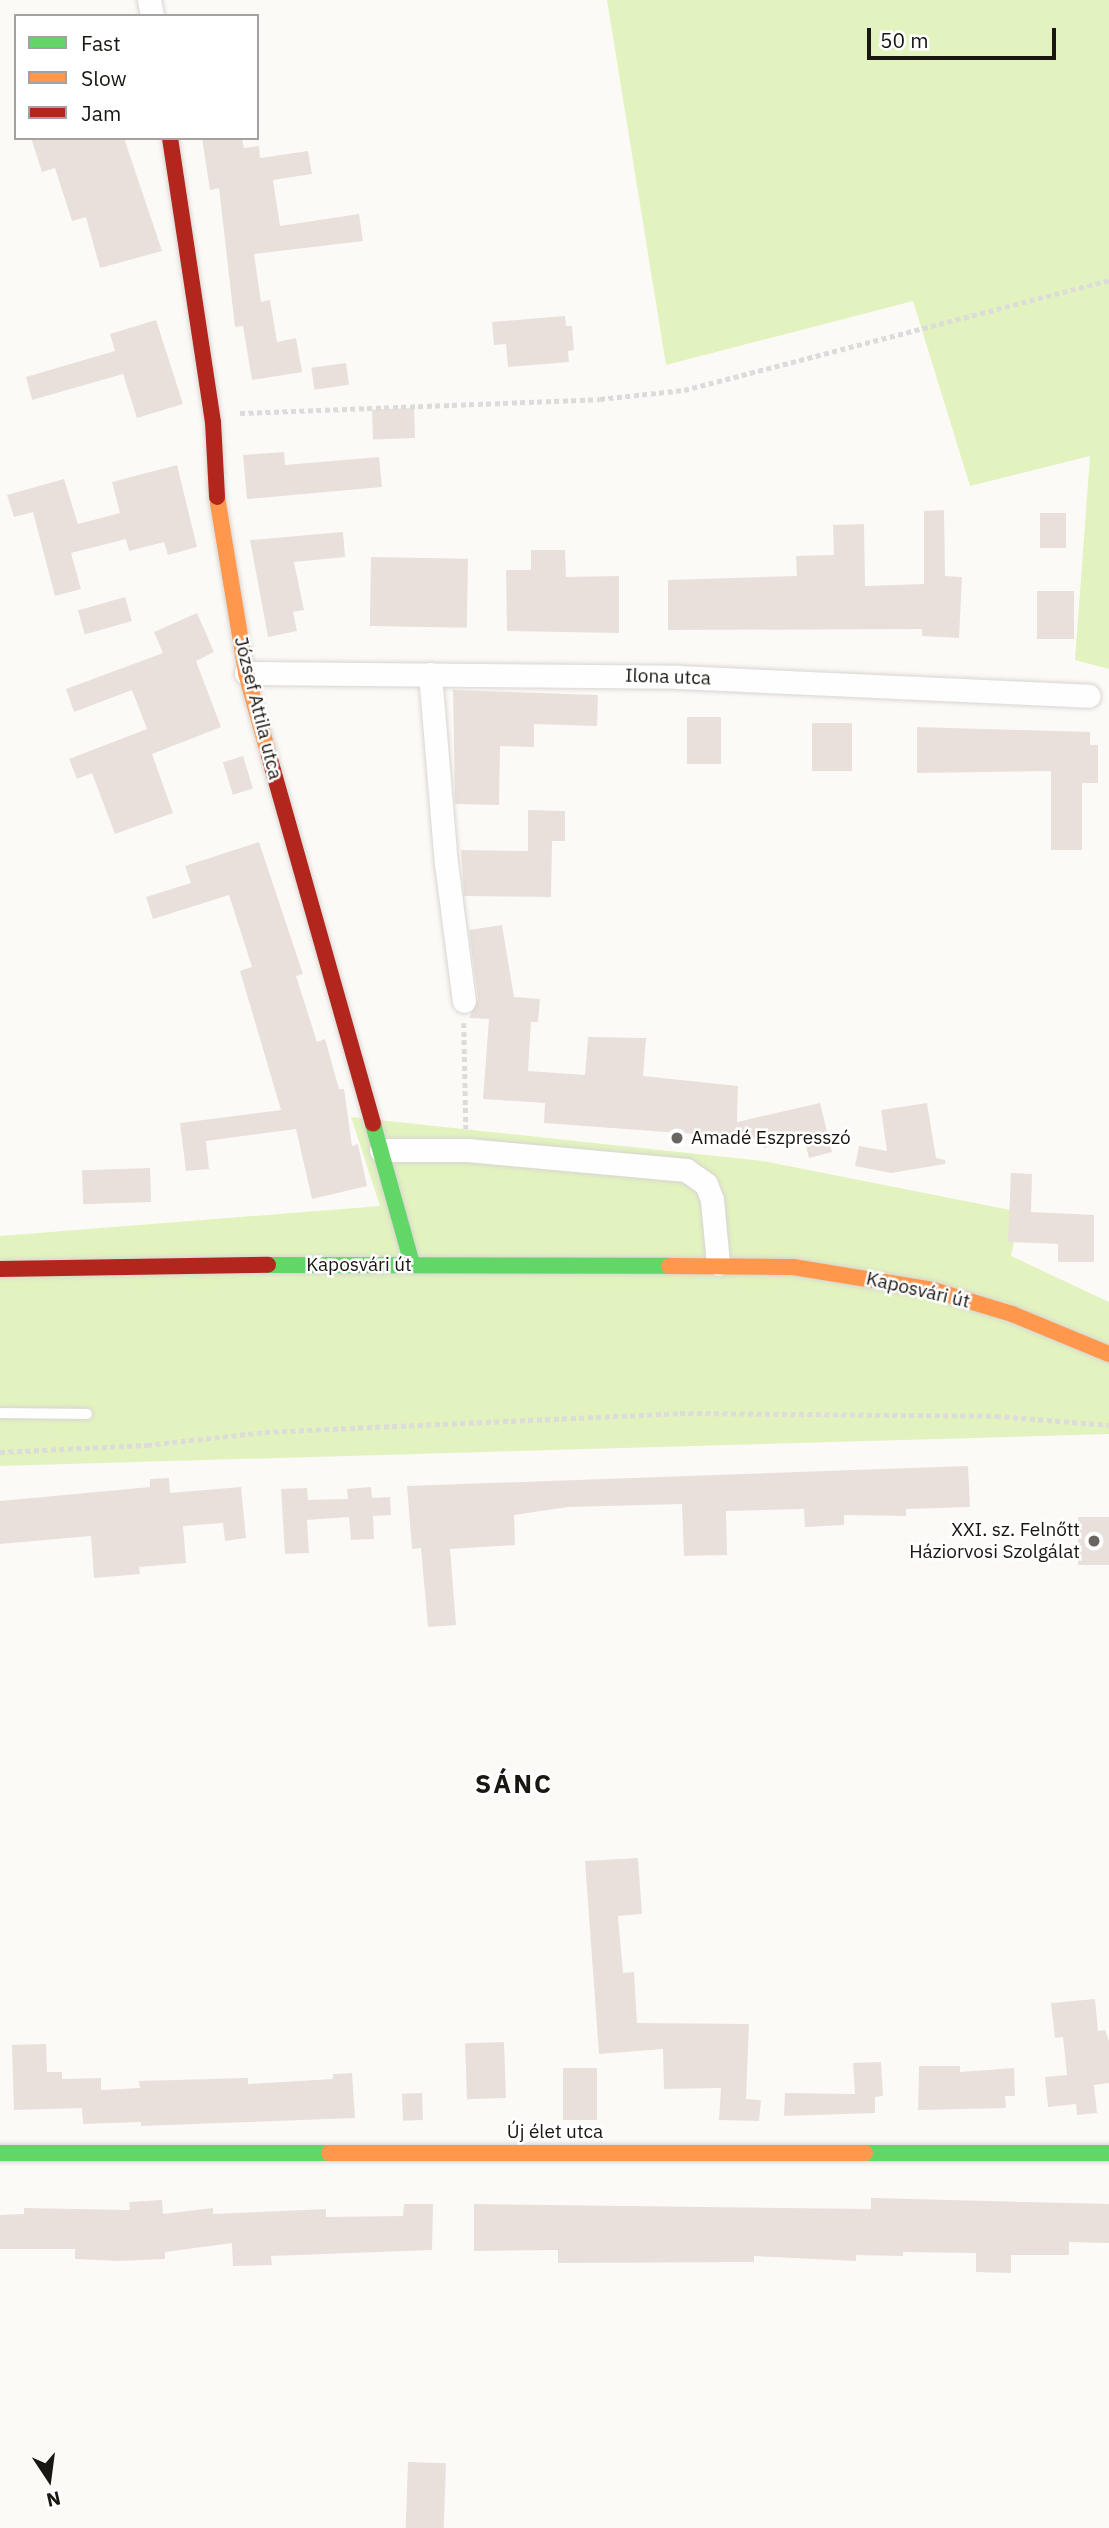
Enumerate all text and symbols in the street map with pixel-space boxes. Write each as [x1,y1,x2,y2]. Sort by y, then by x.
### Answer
legend [14,14,259,140]
scale bar [871,14,1060,58]
text: 50 m [880,26,929,54]
text: Fast [81,29,121,57]
text: Slow [81,64,127,92]
text: Jam [81,99,121,127]
street label: József Attila utca [229,634,287,782]
street label: Ilona utca [625,664,711,690]
place label: Amadé Eszpresszó [691,1127,851,1149]
marker: Amadé Eszpresszó [669,1130,685,1146]
street label: Kaposvári út [306,1254,412,1276]
street label: Kaposvári út [864,1267,972,1313]
place label: XXI. sz. Felnőtt Háziorvosi Szolgálat [909,1519,1080,1563]
marker: XXI. sz. Felnőtt Háziorvosi Szolgálat [1086,1533,1102,1549]
district label: SÁNC [476,1768,552,1800]
street label: Új élet utca [507,2121,603,2143]
north arrow [14,2444,84,2514]
text: N [44,2486,63,2513]

